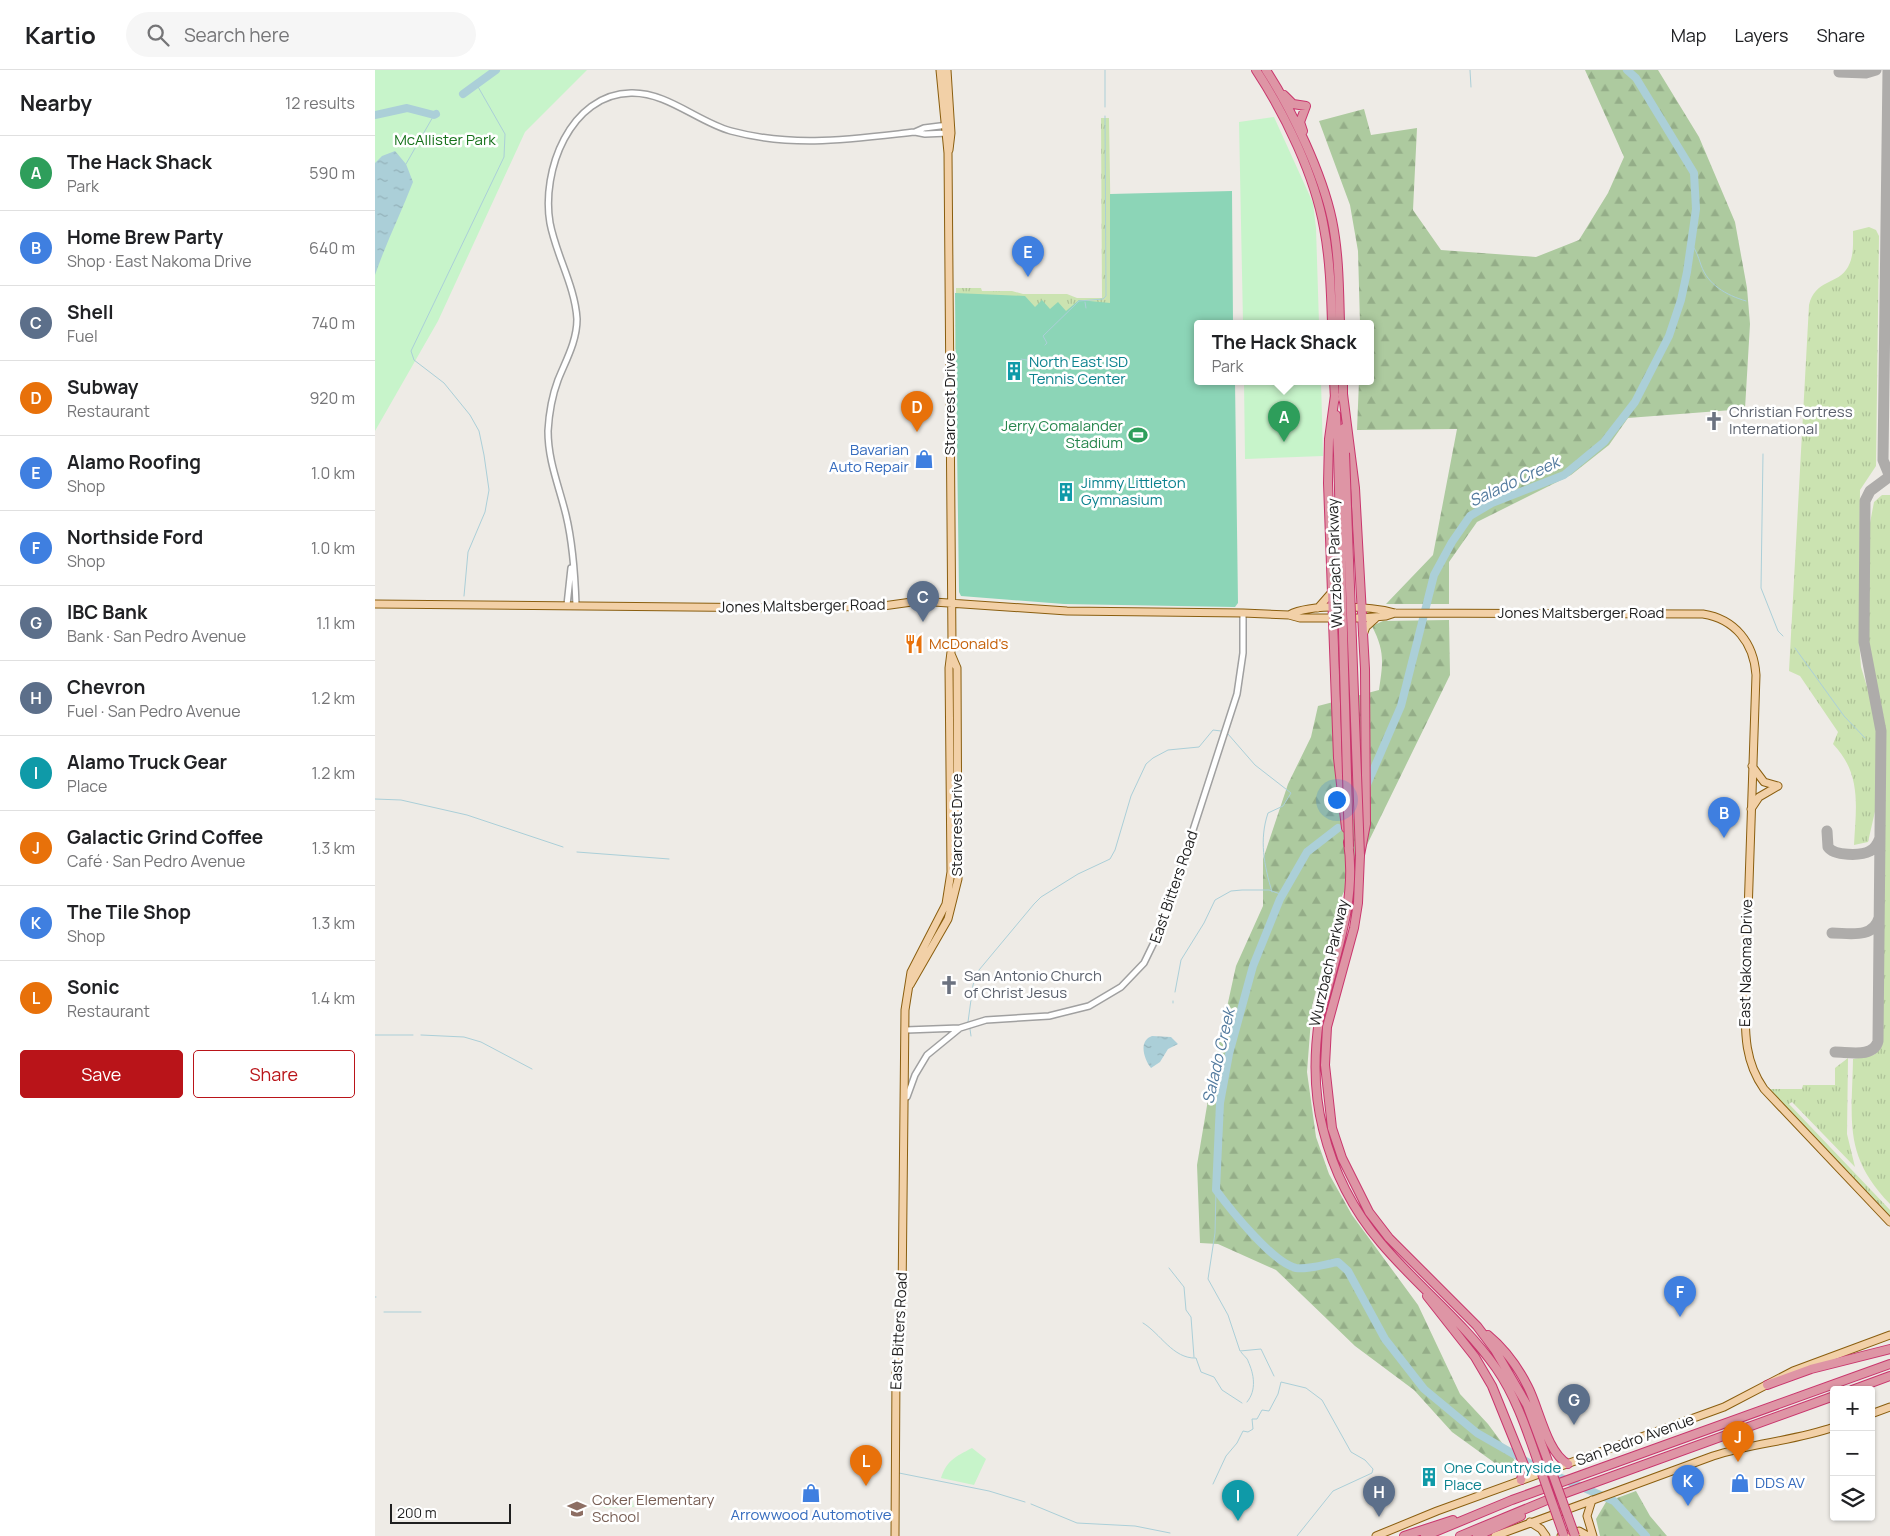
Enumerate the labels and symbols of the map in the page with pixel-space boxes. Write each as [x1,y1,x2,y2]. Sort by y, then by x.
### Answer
park label: McAllister Park [394,129,496,150]
pin: E [1012,236,1044,277]
place label: North East ISD Tennis Center [1029,351,1128,389]
street label: Starcrest Drive [939,352,960,456]
building icon: North East ISD Tennis Center [1003,360,1025,382]
pin: D [901,391,933,432]
pin: A [1268,401,1300,442]
place label: Christian Fortress International [1729,401,1853,439]
church icon: Christian Fortress International [1703,410,1725,432]
place label: Jerry Comalander Stadium [1001,415,1124,453]
sports icon: Jerry Comalander Stadium [1127,424,1149,446]
place label: Bavarian Auto Repair [829,439,910,477]
shop icon: Bavarian Auto Repair [913,448,935,470]
water label: Salado Creek [1465,450,1565,512]
place label: Jimmy Littleton Gymnasium [1081,472,1186,510]
building icon: Jimmy Littleton Gymnasium [1055,481,1077,503]
street label: Wurzbach Parkway [1322,498,1347,628]
pin: C [907,581,939,622]
street label: Jones Maltsberger Road [718,594,886,617]
street label: Jones Maltsberger Road [1497,602,1665,623]
restaurant icon: McDonald's [903,633,925,655]
place label: McDonald's [929,633,1008,654]
street label: Starcrest Drive [946,773,967,877]
your location [1324,787,1350,813]
pin: B [1708,797,1740,838]
street label: East Bitters Road [1144,828,1203,946]
street label: Wurzbach Parkway [1304,897,1353,1029]
street label: East Nakoma Drive [1734,899,1757,1027]
place label: San Antonio Church of Christ Jesus [964,965,1102,1003]
church icon: San Antonio Church of Christ Jesus [938,974,960,996]
water label: Salado Creek [1196,1004,1240,1106]
street label: East Bitters Road [885,1272,912,1390]
pin: F [1664,1276,1696,1317]
pin: G [1558,1384,1590,1425]
street label: San Pedro Avenue [1573,1408,1697,1471]
pin: J [1722,1421,1754,1462]
pin: L [850,1445,882,1486]
place label: One Countryside Place [1444,1457,1561,1495]
pin: K [1672,1465,1704,1506]
building icon: One Countryside Place [1418,1466,1440,1488]
shop icon: DDS AV [1729,1472,1751,1494]
place label: DDS AV [1755,1472,1805,1493]
pin: H [1363,1476,1395,1517]
pin: I [1222,1480,1254,1521]
shop icon: Arrowwood Automotive [800,1482,822,1504]
place label: Coker Elementary School [592,1489,714,1527]
school or university icon: Coker Elementary School [566,1498,588,1520]
scale bar [390,1501,511,1524]
place label: Arrowwood Automotive [730,1504,892,1525]

